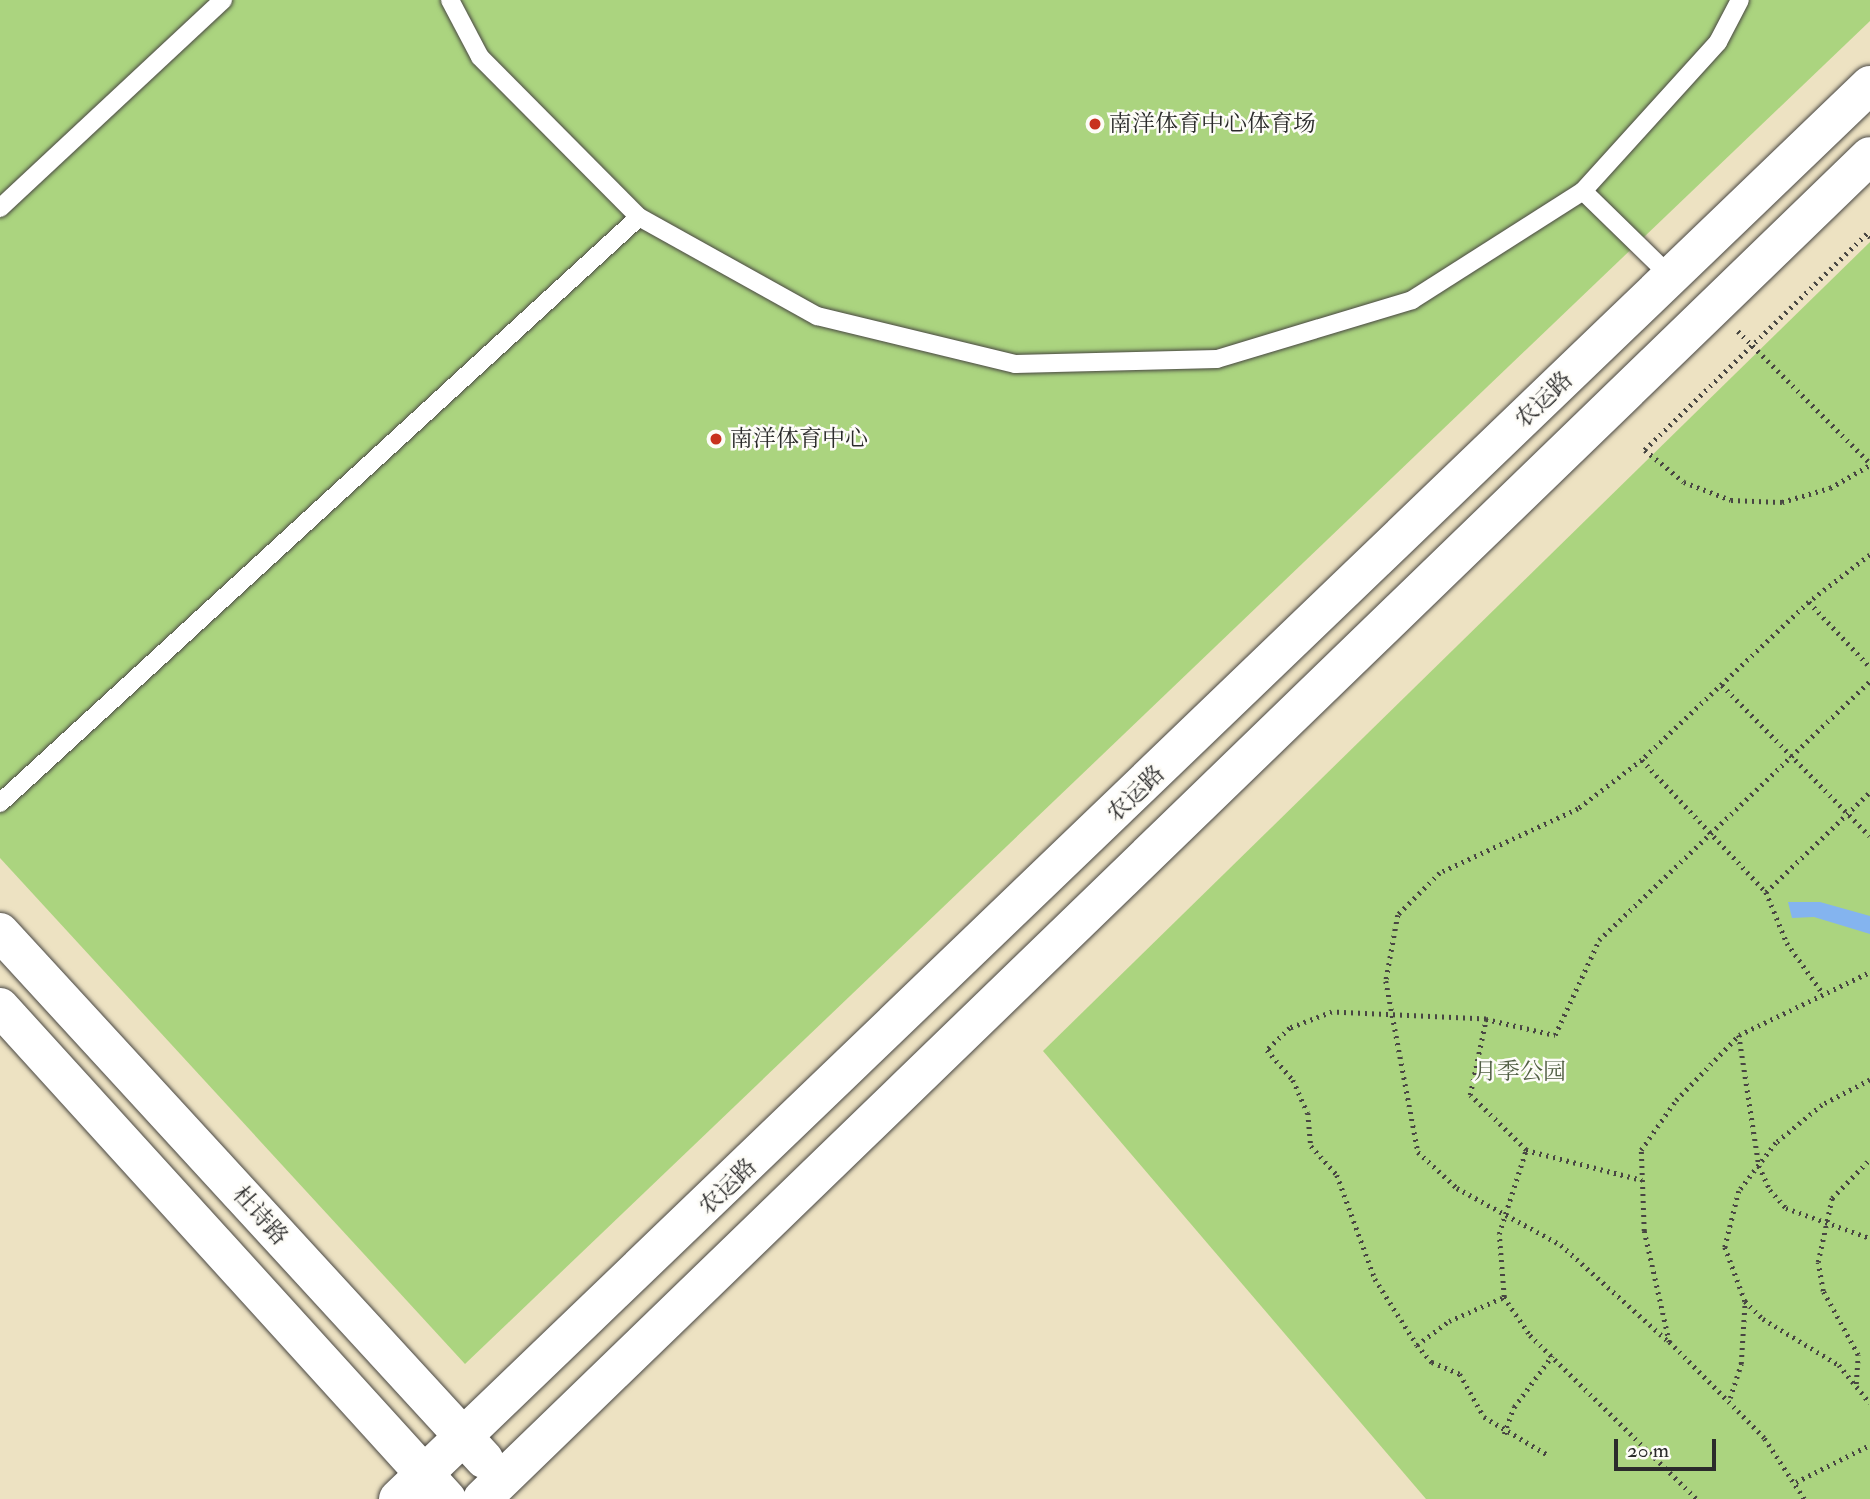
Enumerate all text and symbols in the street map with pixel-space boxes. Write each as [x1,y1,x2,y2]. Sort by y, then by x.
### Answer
place label: 南洋体育中心体育场 [1109,110,1316,138]
marker: 南洋体育中心体育场 [1087,116,1103,132]
street label: 农运路 [1510,366,1578,434]
place label: 南洋体育中心 [730,425,868,453]
marker: 南洋体育中心 [708,431,724,447]
street label: 农运路 [1102,760,1170,828]
park label: 月季公园 [1474,1058,1566,1086]
street label: 农运路 [694,1153,762,1221]
street label: 杜诗路 [227,1181,293,1251]
scale bar [1618,1426,1720,1470]
text: 20 m [1627,1437,1669,1464]

